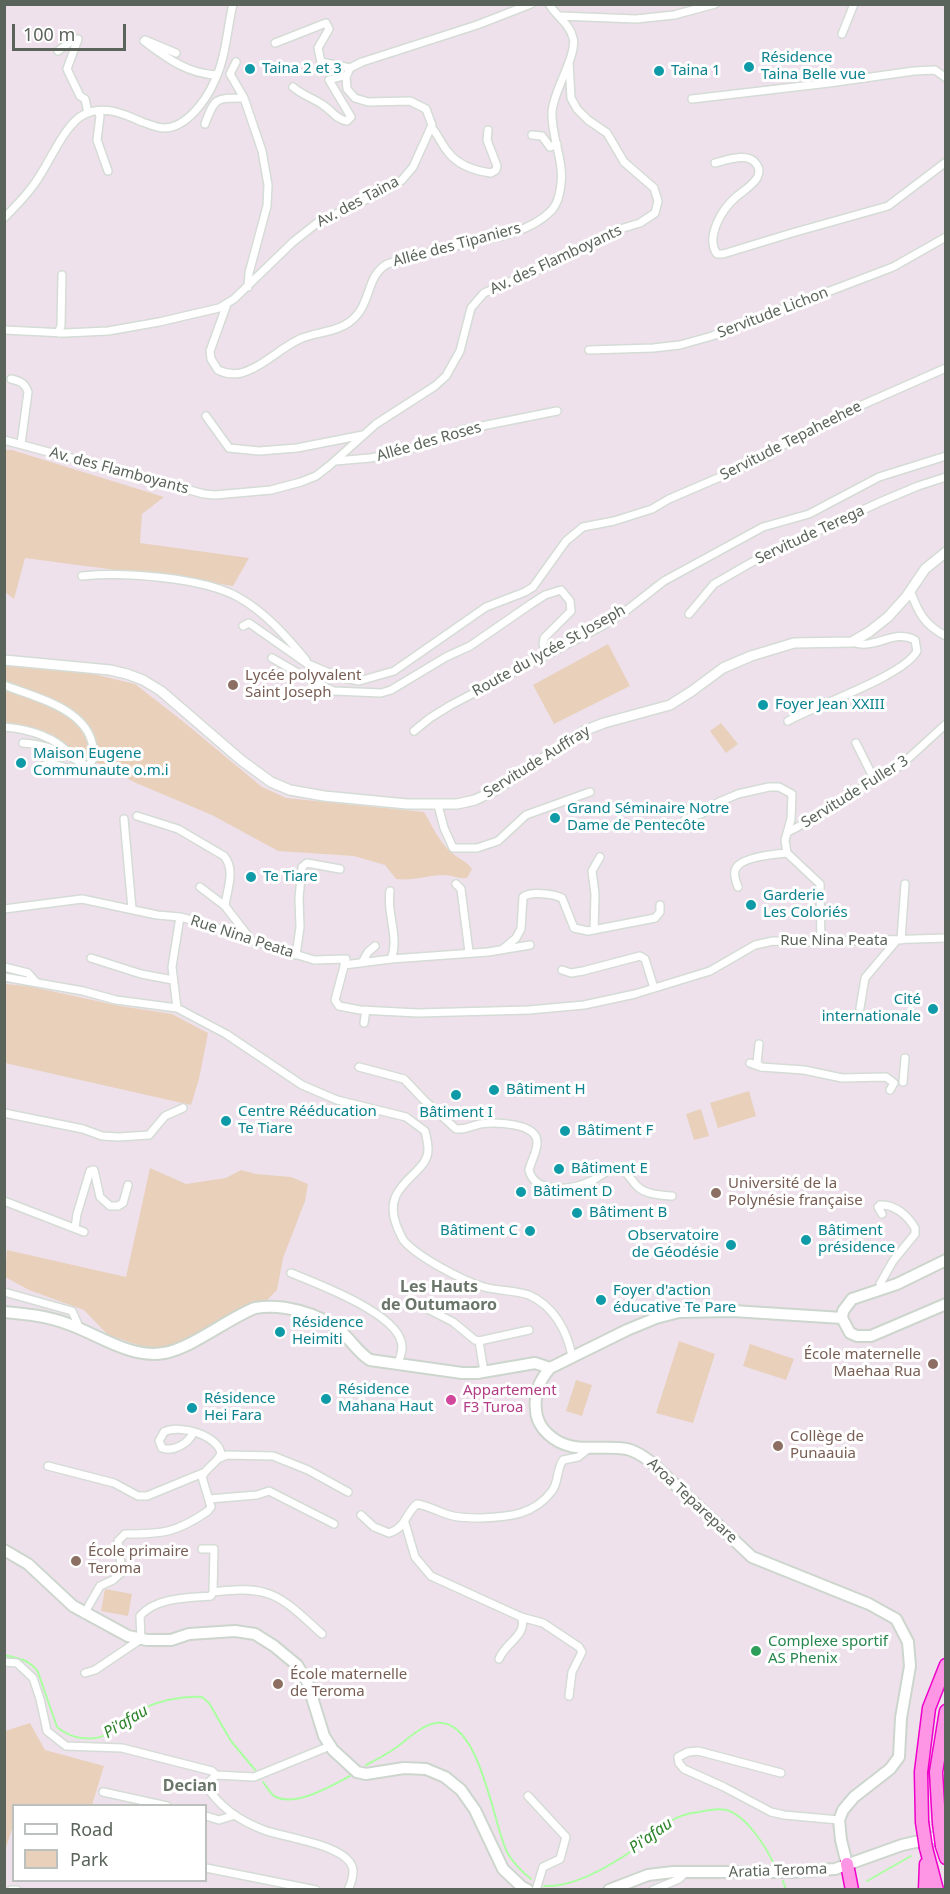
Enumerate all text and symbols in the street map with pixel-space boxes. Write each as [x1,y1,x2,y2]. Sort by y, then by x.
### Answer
scale bar [15,12,129,50]
text: 100 m [23,22,75,46]
place label: Résidence Taina Belle vue [761,49,866,84]
place label: Taina 2 et 3 [262,60,342,78]
marker: Résidence Taina Belle vue [742,60,756,74]
marker: Taina 2 et 3 [243,62,257,76]
place label: Taina 1 [671,62,721,80]
marker: Taina 1 [652,64,666,78]
street label: Av. des Taina [314,173,402,231]
street label: Allée des Tipaniers [391,219,523,271]
street label: Av. des Flamboyants [487,222,625,298]
street label: Servitude Lichon [715,284,831,342]
street label: Servitude Tepaheehee [717,397,865,485]
street label: Allée des Roses [375,418,483,466]
street label: Av. des Flamboyants [47,444,191,498]
street label: Servitude Terega [753,502,867,568]
street label: Route du lycée St Joseph [469,601,629,701]
place label: Lycée polyvalent Saint Joseph [245,667,361,702]
marker: Lycée polyvalent Saint Joseph [226,678,240,692]
place label: Foyer Jean XXIII [775,696,885,714]
marker: Foyer Jean XXIII [756,698,770,712]
street label: Servitude Auffray [481,722,593,802]
place label: Maison Eugene Communaute o.m.i [33,745,169,780]
street label: Servitude Fuller 3 [798,752,912,832]
marker: Maison Eugene Communaute o.m.i [14,756,28,770]
place label: Grand Séminaire Notre Dame de Pentecôte [567,800,729,835]
marker: Grand Séminaire Notre Dame de Pentecôte [548,811,562,825]
place label: Te Tiare [263,868,318,886]
marker: Te Tiare [244,870,258,884]
place label: Garderie Les Coloriés [763,887,848,922]
marker: Garderie Les Coloriés [744,898,758,912]
street label: Rue Nina Peata [188,912,296,962]
street label: Rue Nina Peata [780,932,888,950]
place label: Cité internationale [822,991,921,1026]
marker: Cité internationale [926,1002,940,1016]
place label: Bâtiment H [506,1081,586,1099]
marker: Bâtiment H [487,1083,501,1097]
marker: Bâtiment I [449,1088,463,1102]
place label: Centre Rééducation Te Tiare [238,1103,377,1138]
place label: Bâtiment I [419,1104,493,1122]
marker: Centre Rééducation Te Tiare [219,1114,233,1128]
place label: Bâtiment F [577,1122,653,1140]
marker: Bâtiment F [558,1124,572,1138]
place label: Bâtiment E [571,1160,648,1178]
marker: Bâtiment E [552,1162,566,1176]
place label: Université de la Polynésie française [728,1175,863,1210]
place label: Bâtiment D [533,1183,612,1201]
marker: Bâtiment D [514,1185,528,1199]
marker: Université de la Polynésie française [709,1186,723,1200]
place label: Bâtiment B [589,1204,667,1222]
marker: Bâtiment B [570,1206,584,1220]
place label: Bâtiment C [440,1222,518,1240]
place label: Bâtiment présidence [818,1222,895,1257]
marker: Bâtiment C [523,1224,537,1238]
place label: Observatoire de Géodésie [627,1227,719,1262]
marker: Bâtiment présidence [799,1233,813,1247]
marker: Observatoire de Géodésie [724,1238,738,1252]
district label: Les Hauts de Outumaoro [381,1277,497,1315]
place label: Foyer d'action éducative Te Pare [613,1282,736,1317]
marker: Foyer d'action éducative Te Pare [594,1293,608,1307]
place label: Résidence Heimiti [292,1314,363,1349]
marker: Résidence Heimiti [273,1325,287,1339]
place label: École maternelle Maehaa Rua [804,1346,921,1381]
marker: École maternelle Maehaa Rua [926,1357,940,1371]
place label: Résidence Mahana Haut [338,1381,434,1416]
place label: Appartement F3 Turoa [463,1382,557,1417]
place label: Résidence Hei Fara [204,1390,275,1425]
marker: Résidence Mahana Haut [319,1392,333,1406]
marker: Appartement F3 Turoa [444,1393,458,1407]
marker: Résidence Hei Fara [185,1401,199,1415]
place label: Collège de Punaauia [790,1428,864,1463]
marker: Collège de Punaauia [771,1439,785,1453]
street label: Aroa Teparepare [643,1455,741,1547]
place label: École primaire Teroma [88,1543,189,1578]
marker: École primaire Teroma [69,1554,83,1568]
place label: Complexe sportif AS Phenix [768,1633,888,1668]
marker: Complexe sportif AS Phenix [749,1644,763,1658]
place label: École maternelle de Teroma [290,1666,407,1701]
marker: École maternelle de Teroma [271,1677,285,1691]
water label: Pi'afau [100,1701,152,1743]
district label: Decian [163,1776,217,1796]
legend [12,1804,207,1882]
water label: Pi'afau [626,1814,676,1858]
text: Road [70,1817,113,1841]
text: Park [70,1847,108,1871]
street label: Aratia Teroma [728,1860,828,1882]

